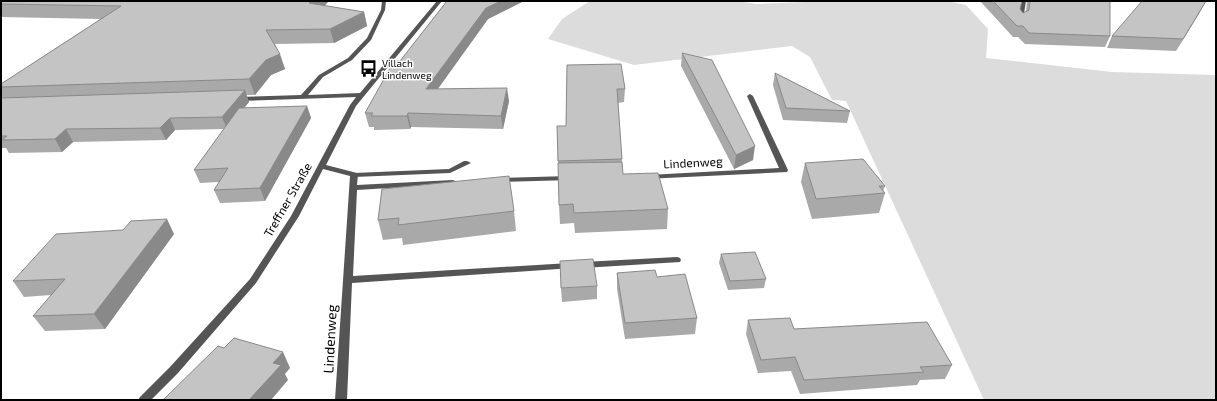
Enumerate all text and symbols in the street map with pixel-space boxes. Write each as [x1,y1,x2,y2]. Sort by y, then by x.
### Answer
place label: Villach Lindenweg [382,57,432,81]
bus stop icon: Villach Lindenweg [359,59,379,79]
street label: Lindenweg [663,153,723,171]
street label: Treffner Straße [260,160,314,239]
street label: Lindenweg [319,304,340,374]

